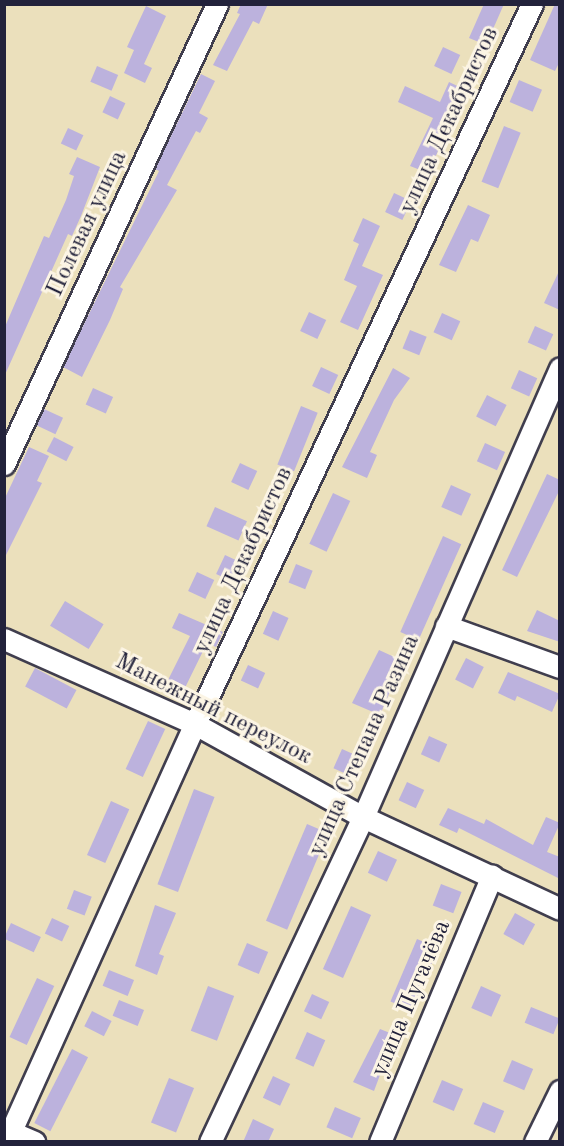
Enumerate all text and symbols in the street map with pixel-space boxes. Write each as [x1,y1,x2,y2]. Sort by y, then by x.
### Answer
street label: улица Декабристов [394,23,506,219]
street label: Полевая улица [42,146,134,302]
street label: улица Декабристов [188,463,300,659]
street label: улица Степана Разина [303,631,427,861]
street label: Манежный переулок [110,648,316,772]
street label: улица Пугачёва [366,916,458,1082]

